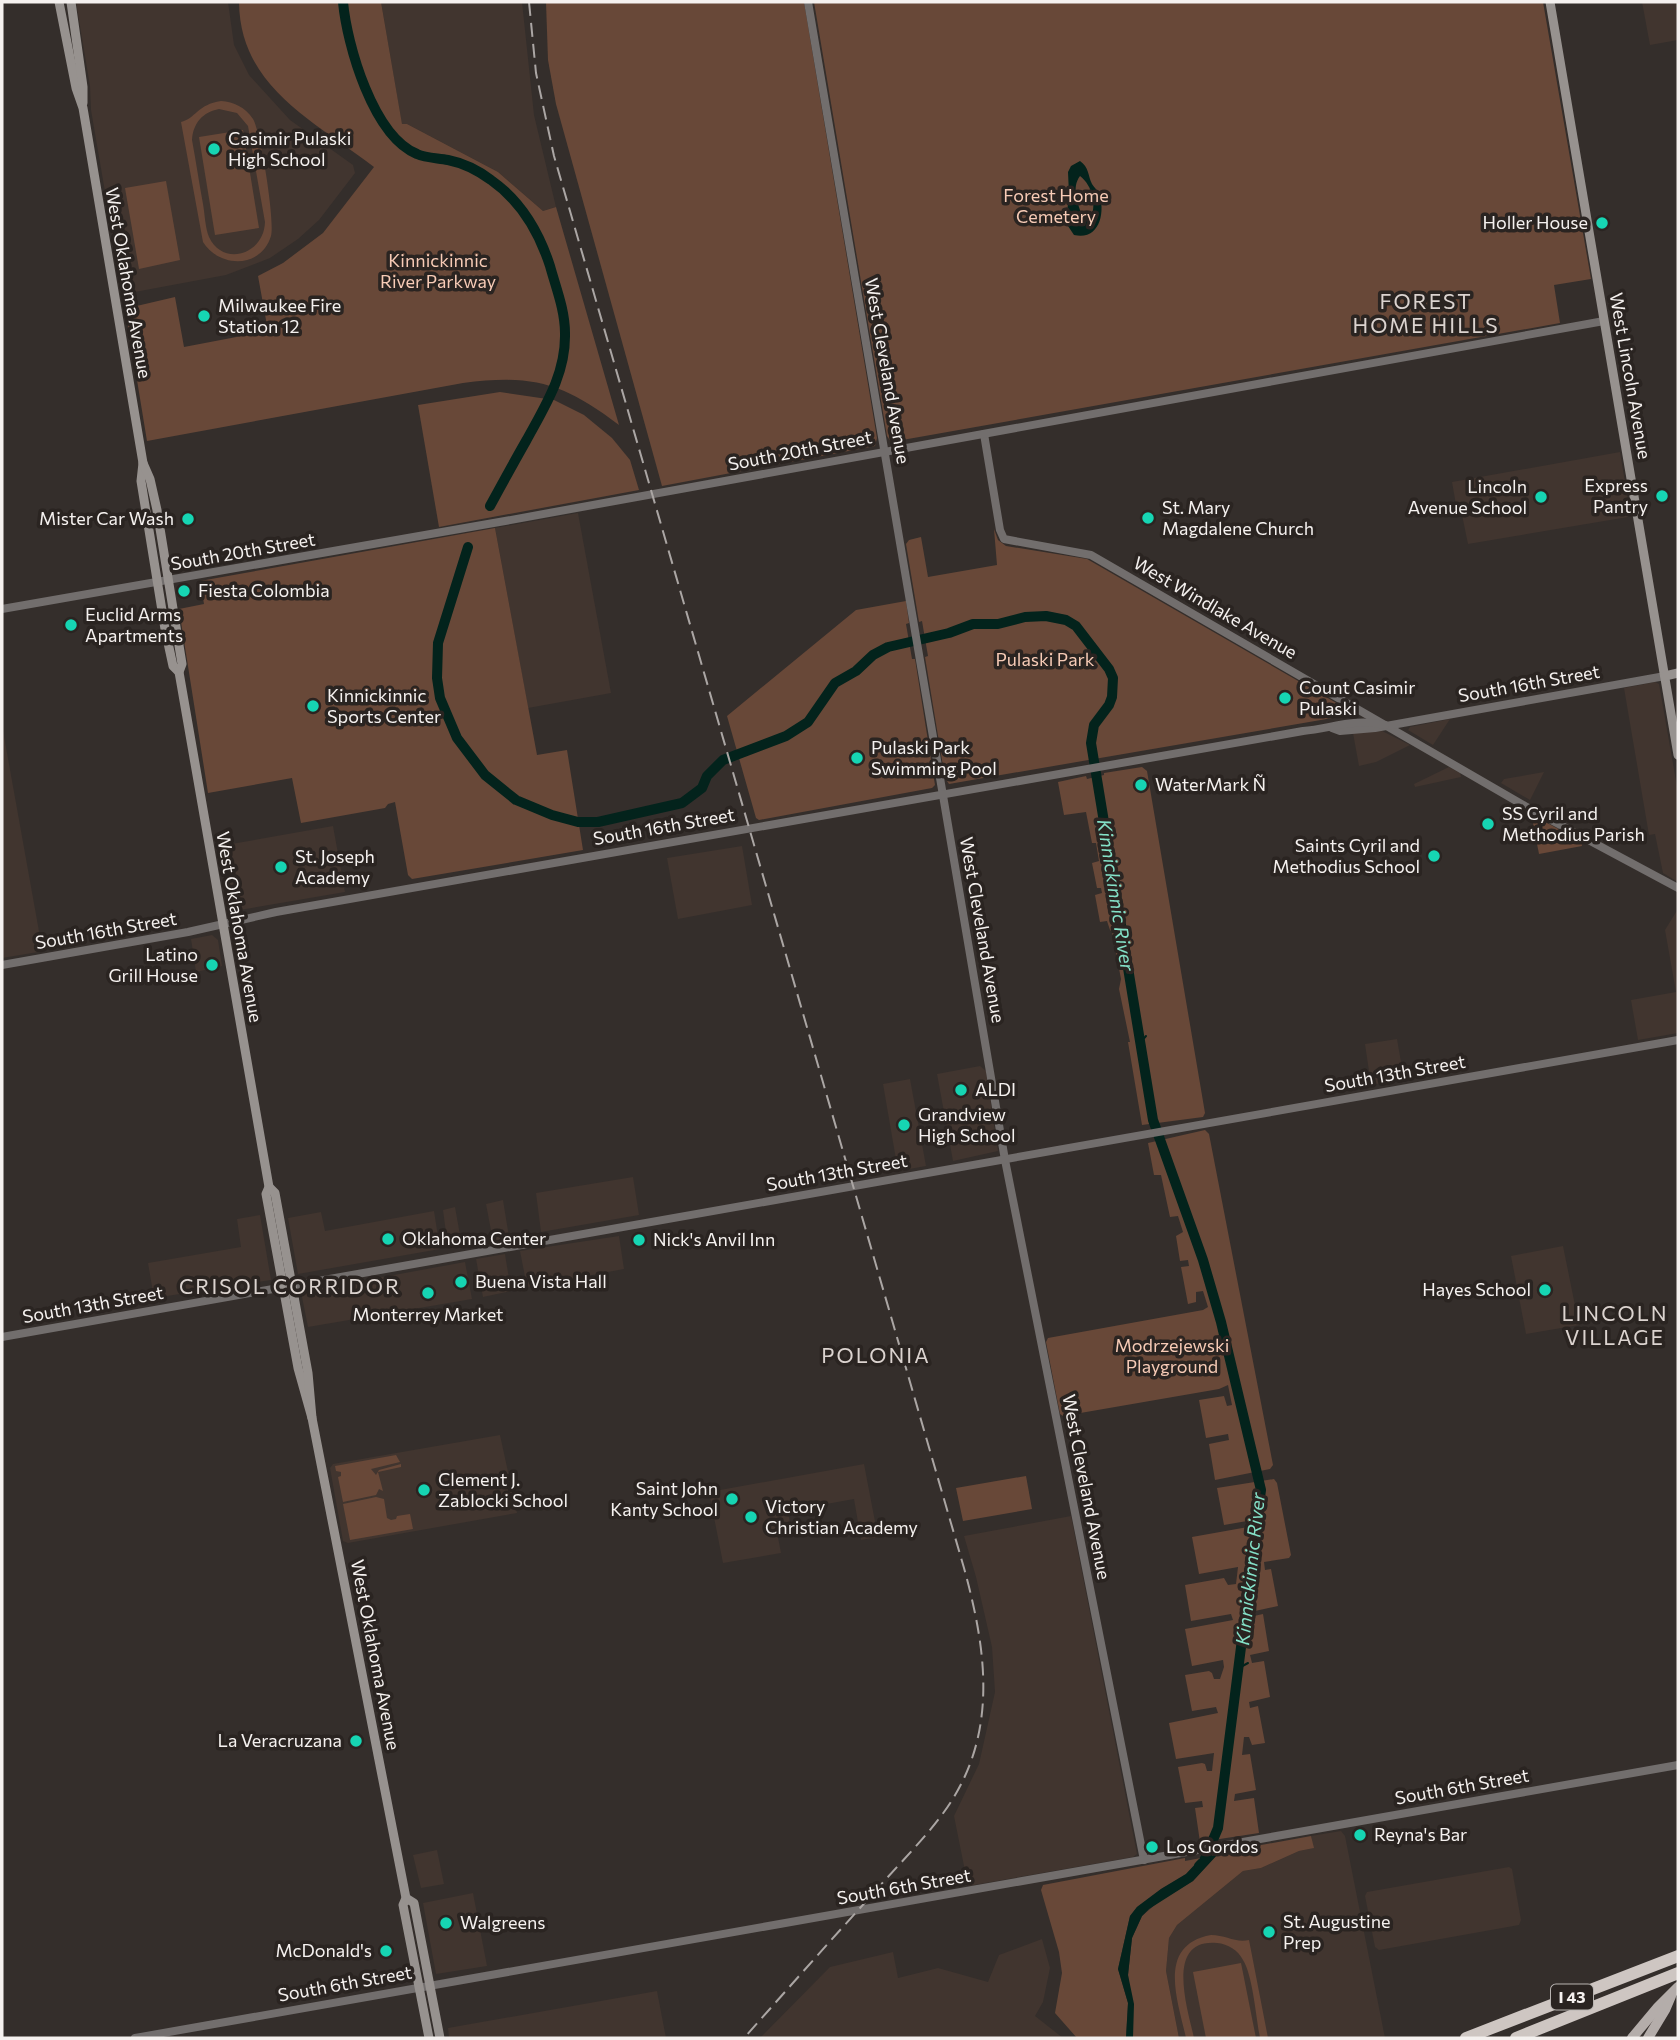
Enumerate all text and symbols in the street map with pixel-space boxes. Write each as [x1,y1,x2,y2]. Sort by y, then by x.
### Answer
place label: Casimir Pulaski High School [228,127,351,170]
marker: Casimir Pulaski High School [206,141,222,157]
park label: Forest Home Cemetery [1003,184,1109,227]
street label: West Oklahoma Avenue [101,186,157,380]
place label: Holler House [1482,211,1588,233]
marker: Holler House [1594,215,1610,231]
park label: Kinnickinnic River Parkway [380,249,496,292]
street label: West Cleveland Avenue [861,276,915,465]
district label: FOREST HOME HILLS [1352,288,1500,337]
street label: West Lincoln Avenue [1605,291,1656,461]
place label: Milwaukee Fire Station 12 [218,294,341,337]
marker: Milwaukee Fire Station 12 [196,308,212,324]
street label: South 20th Street [726,425,874,475]
place label: Express Pantry [1584,474,1648,517]
place label: Lincoln Avenue School [1408,475,1527,518]
marker: Express Pantry [1654,488,1670,504]
marker: Lincoln Avenue School [1533,489,1549,505]
place label: St. Mary Magdalene Church [1162,496,1314,539]
place label: Mister Car Wash [39,507,174,529]
marker: St. Mary Magdalene Church [1140,510,1156,526]
marker: Mister Car Wash [180,511,196,527]
street label: South 20th Street [169,527,317,575]
street label: West Windlake Avenue [1130,551,1301,663]
place label: Fiesta Colombia [198,579,330,601]
marker: Fiesta Colombia [176,583,192,599]
place label: Euclid Arms Apartments [85,603,183,646]
marker: Euclid Arms Apartments [63,617,79,633]
park label: Pulaski Park [995,648,1095,670]
street label: South 16th Street [1456,660,1601,706]
place label: Count Casimir Pulaski [1299,676,1415,719]
place label: Kinnickinnic Sports Center [327,684,441,727]
marker: Count Casimir Pulaski [1277,690,1293,706]
marker: Kinnickinnic Sports Center [305,698,321,714]
place label: Pulaski Park Swimming Pool [871,736,997,779]
marker: Pulaski Park Swimming Pool [849,750,865,766]
place label: WaterMark Ñ [1155,773,1266,795]
marker: WaterMark Ñ [1133,777,1149,793]
place label: SS Cyril and Methodius Parish [1502,802,1645,845]
street label: South 16th Street [591,803,736,849]
marker: SS Cyril and Methodius Parish [1480,816,1496,832]
water label: Kinnickinnic River [1093,817,1140,974]
street label: West Oklahoma Avenue [212,830,268,1024]
place label: Saints Cyril and Methodius School [1272,834,1420,877]
street label: West Cleveland Avenue [956,835,1010,1024]
place label: St. Joseph Academy [295,845,375,888]
marker: Saints Cyril and Methodius School [1426,848,1442,864]
marker: St. Joseph Academy [273,859,289,875]
street label: South 16th Street [33,907,178,953]
place label: Latino Grill House [108,943,198,986]
marker: Latino Grill House [204,957,220,973]
street label: South 13th Street [1323,1050,1467,1096]
place label: ALDI [975,1078,1016,1100]
marker: ALDI [953,1082,969,1098]
place label: Grandview High School [918,1103,1016,1146]
marker: Grandview High School [896,1117,912,1133]
street label: South 13th Street [765,1149,909,1195]
place label: Oklahoma Center [402,1227,546,1249]
place label: Nick's Anvil Inn [653,1228,775,1250]
marker: Oklahoma Center [380,1231,396,1247]
marker: Nick's Anvil Inn [631,1232,647,1248]
place label: Buena Vista Hall [475,1270,607,1292]
district label: CRISOL CORRIDOR [179,1273,401,1298]
marker: Buena Vista Hall [453,1274,469,1290]
place label: Hayes School [1422,1278,1531,1300]
street label: South 13th Street [21,1281,165,1327]
marker: Hayes School [1537,1282,1553,1298]
marker: Monterrey Market [420,1285,436,1301]
district label: LINCOLN VILLAGE [1561,1300,1669,1349]
place label: Monterrey Market [353,1303,503,1325]
park label: Modrzejewski Playground [1115,1334,1229,1377]
district label: POLONIA [821,1342,931,1367]
street label: West Cleveland Avenue [1058,1392,1116,1581]
place label: Clement J. Zablocki School [438,1468,568,1511]
place label: Saint John Kanty School [610,1477,718,1520]
marker: Clement J. Zablocki School [416,1482,432,1498]
water label: Kinnickinnic River [1230,1490,1269,1646]
marker: Saint John Kanty School [724,1491,740,1507]
place label: Victory Christian Academy [765,1495,918,1538]
marker: Victory Christian Academy [743,1509,759,1525]
street label: West Oklahoma Avenue [347,1558,405,1752]
place label: La Veracruzana [218,1729,342,1751]
marker: La Veracruzana [348,1733,364,1749]
street label: South 6th Street [1393,1763,1530,1809]
place label: Reyna's Bar [1374,1823,1467,1845]
marker: Reyna's Bar [1352,1827,1368,1843]
place label: Los Gordos [1166,1835,1259,1857]
marker: Los Gordos [1144,1839,1160,1855]
street label: South 6th Street [835,1863,972,1909]
place label: St. Augustine Prep [1283,1910,1391,1953]
place label: Walgreens [460,1911,546,1933]
marker: Walgreens [438,1915,454,1931]
marker: St. Augustine Prep [1261,1924,1277,1940]
place label: McDonald's [275,1939,372,1961]
marker: McDonald's [378,1943,394,1959]
street label: South 6th Street [276,1960,413,2006]
road number: I 43 [1551,1984,1593,2010]

